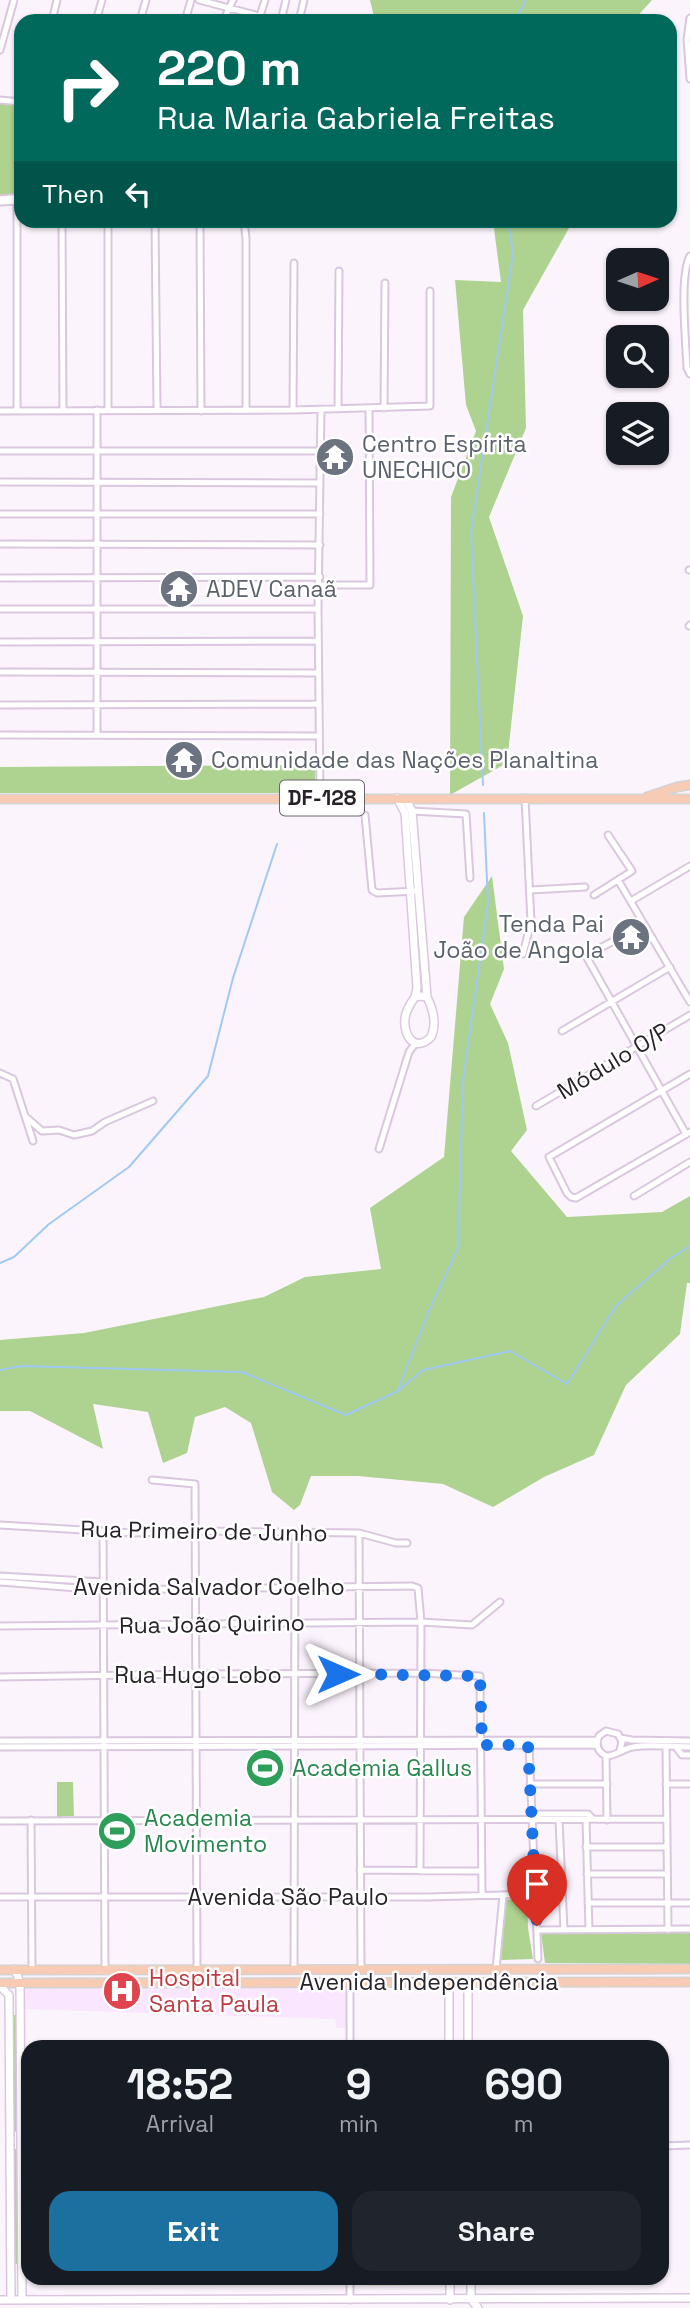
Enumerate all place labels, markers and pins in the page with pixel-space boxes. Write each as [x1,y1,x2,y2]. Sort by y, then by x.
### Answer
place label: Centro Espírita UNECHICO [362,429,527,485]
temple icon: Centro Espírita UNECHICO [314,436,356,478]
temple icon: ADEV Canaã [158,568,200,610]
place label: ADEV Canaã [206,574,337,604]
temple icon: Comunidade das Nações Planaltina [163,739,205,781]
place label: Comunidade das Nações Planaltina [211,745,598,775]
place label: Tenda Pai João de Angola [433,909,604,965]
temple icon: Tenda Pai João de Angola [610,916,652,958]
sports icon: Academia Gallus [244,1747,286,1789]
place label: Academia Gallus [292,1753,472,1783]
place label: Academia Movimento [144,1803,267,1859]
sports icon: Academia Movimento [96,1810,138,1852]
pin [507,1854,567,1926]
place label: Hospital Santa Paula [149,1963,279,2019]
hospital icon: Hospital Santa Paula [101,1970,143,2012]

